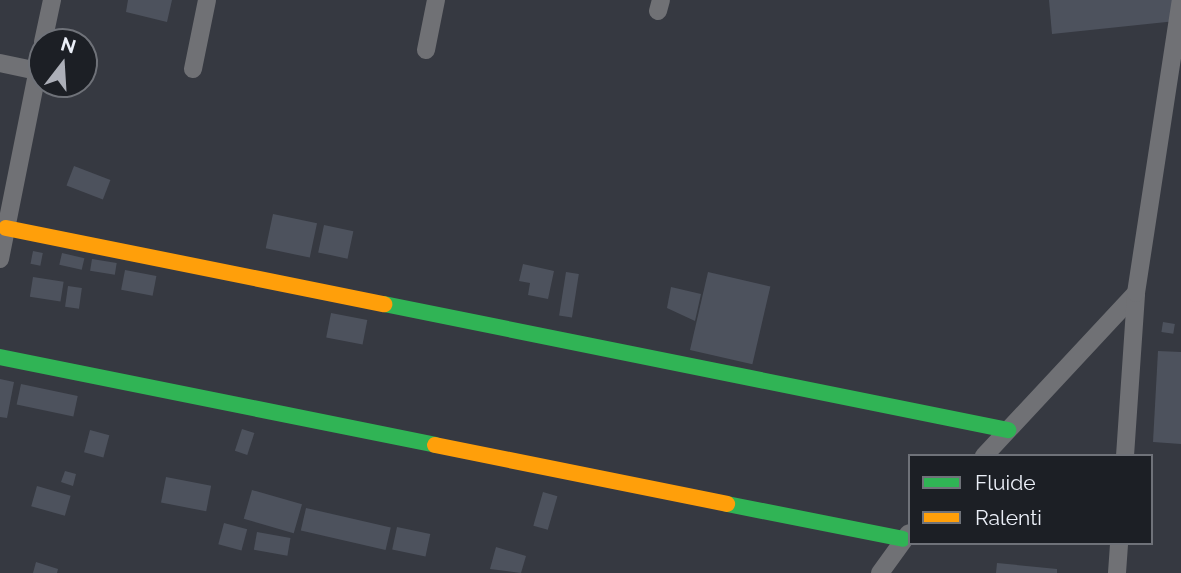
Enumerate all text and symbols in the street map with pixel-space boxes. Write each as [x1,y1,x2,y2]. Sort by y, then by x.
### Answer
north arrow [28,28,98,98]
text: N [58,32,79,57]
legend [908,454,1153,545]
text: Fluide [975,470,1036,495]
text: Ralenti [975,505,1042,530]

